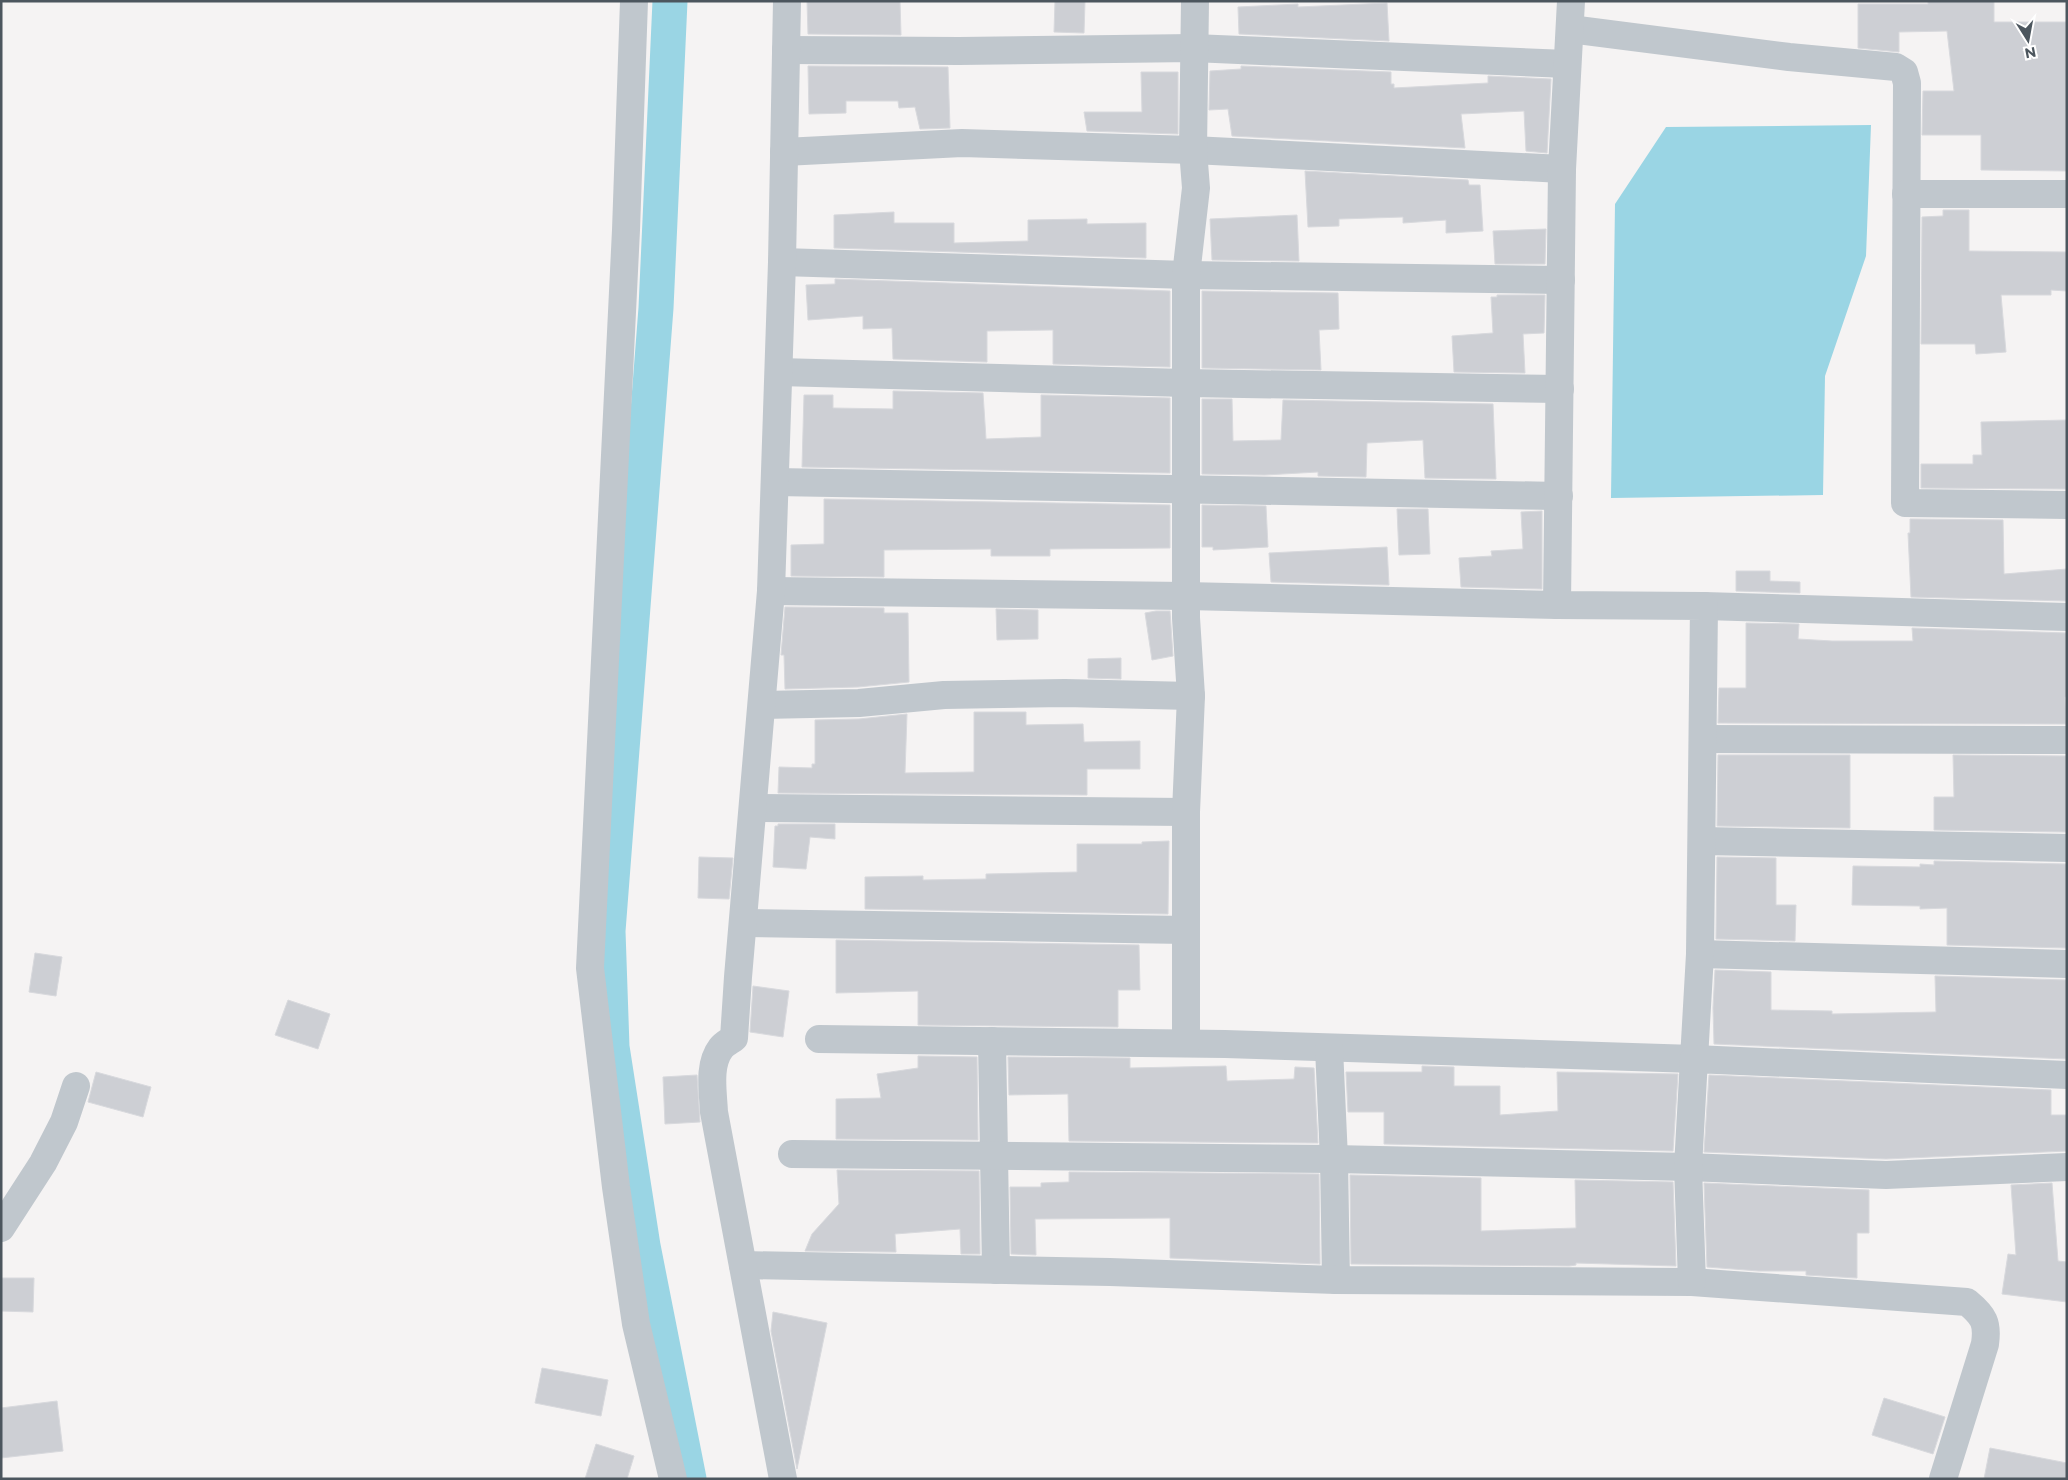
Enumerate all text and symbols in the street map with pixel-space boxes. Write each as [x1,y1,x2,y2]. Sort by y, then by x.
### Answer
north arrow [2003,15,2053,65]
text: N [2023,43,2038,63]

